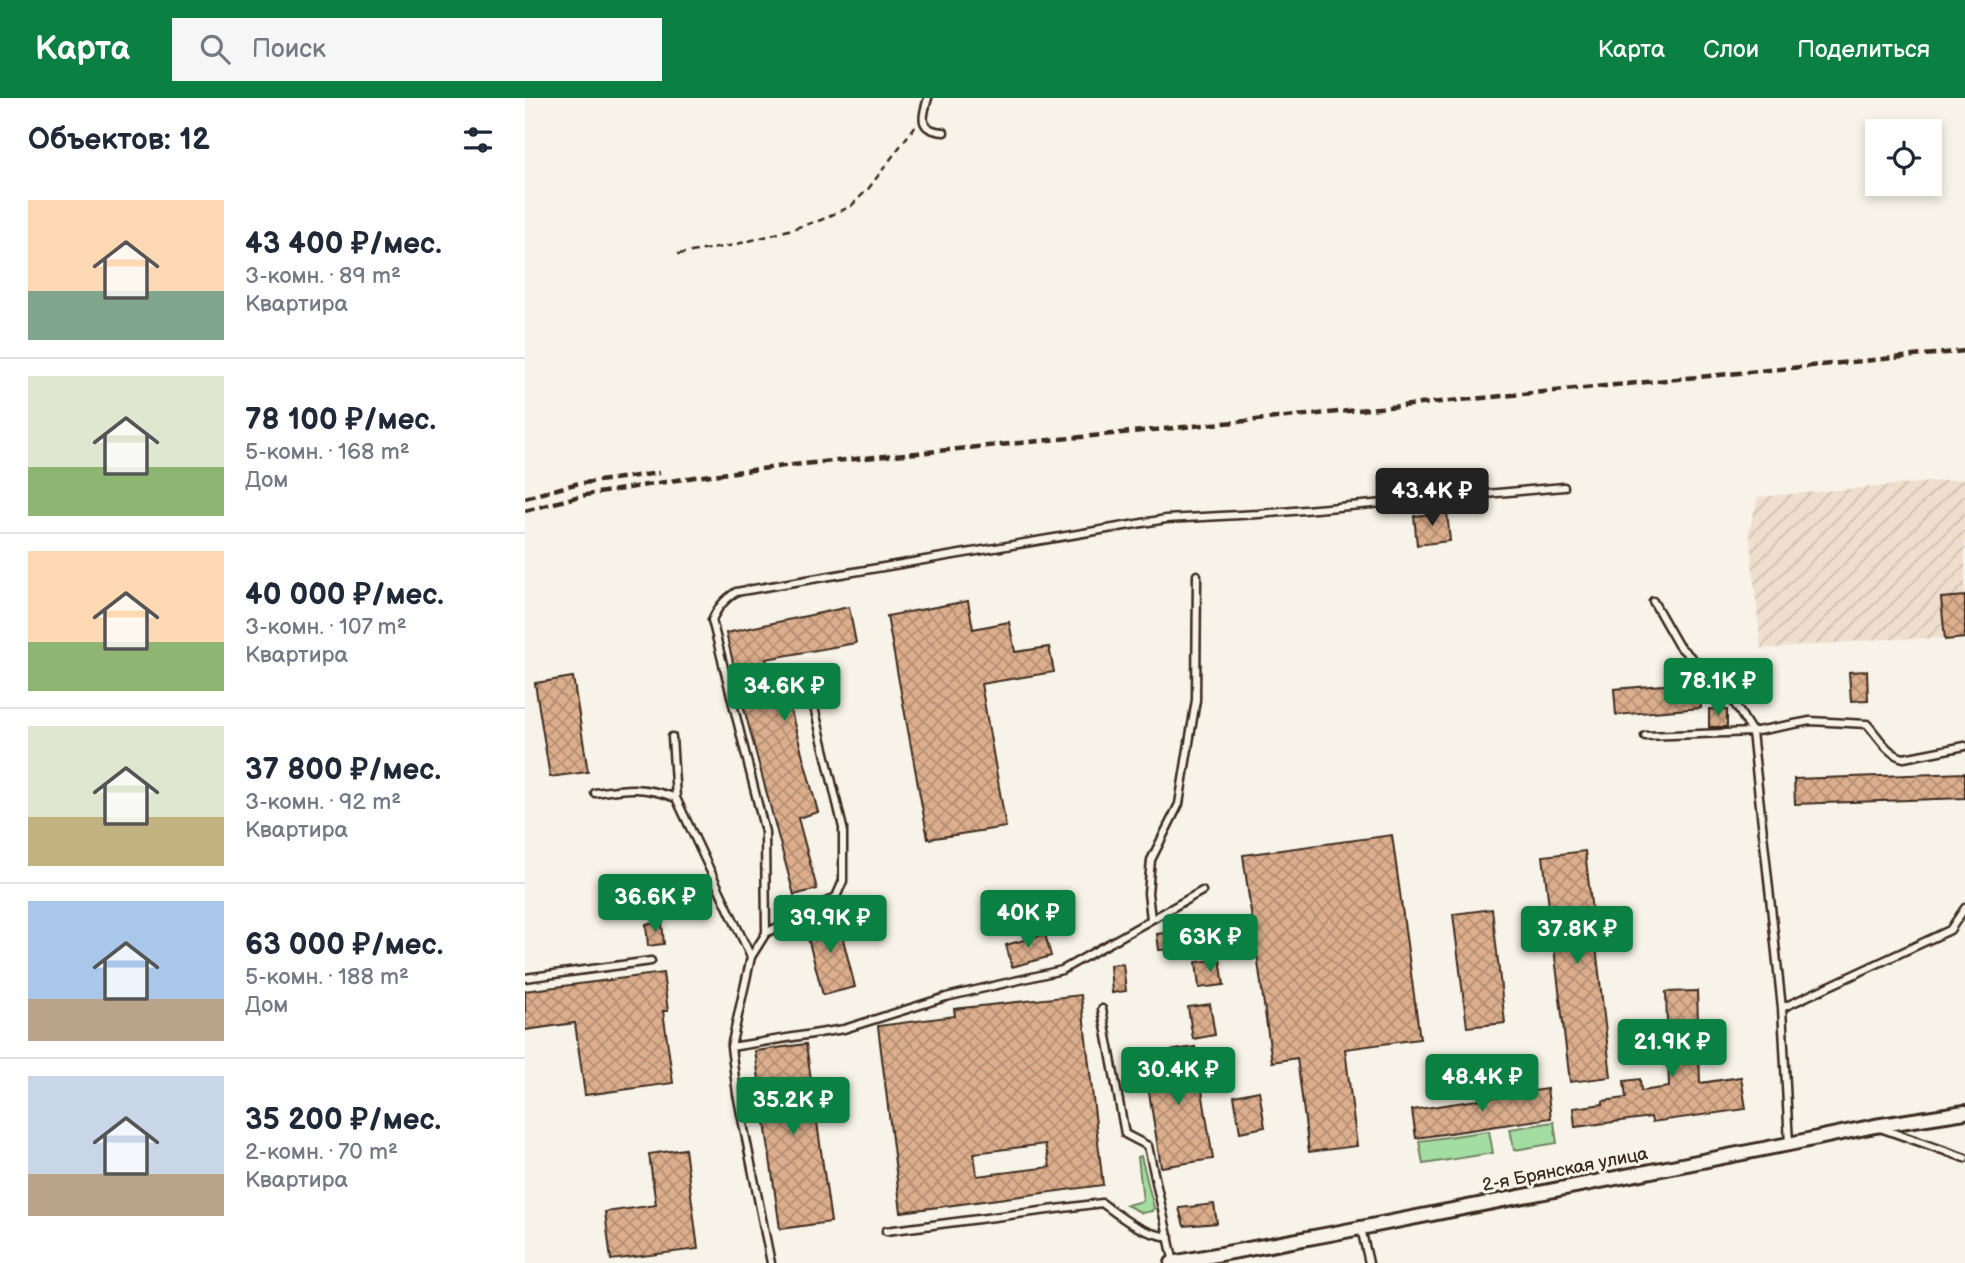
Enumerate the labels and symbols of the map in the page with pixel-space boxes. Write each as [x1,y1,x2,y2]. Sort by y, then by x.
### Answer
pin: 43.4K ₽ [1367,468,1497,528]
pin: 78.1K ₽ [1653,658,1783,718]
pin: 34.6K ₽ [719,664,849,723]
pin: 36.6K ₽ [590,874,720,934]
pin: 40K ₽ [979,890,1077,950]
pin: 39.9K ₽ [765,896,895,955]
pin: 37.8K ₽ [1512,906,1642,966]
pin: 63K ₽ [1161,914,1259,974]
pin: 21.9K ₽ [1607,1020,1737,1079]
pin: 30.4K ₽ [1113,1048,1243,1107]
pin: 48.4K ₽ [1417,1054,1547,1114]
pin: 35.2K ₽ [728,1077,858,1137]
street label: 2-я Брянская улица [1481,1143,1650,1196]

